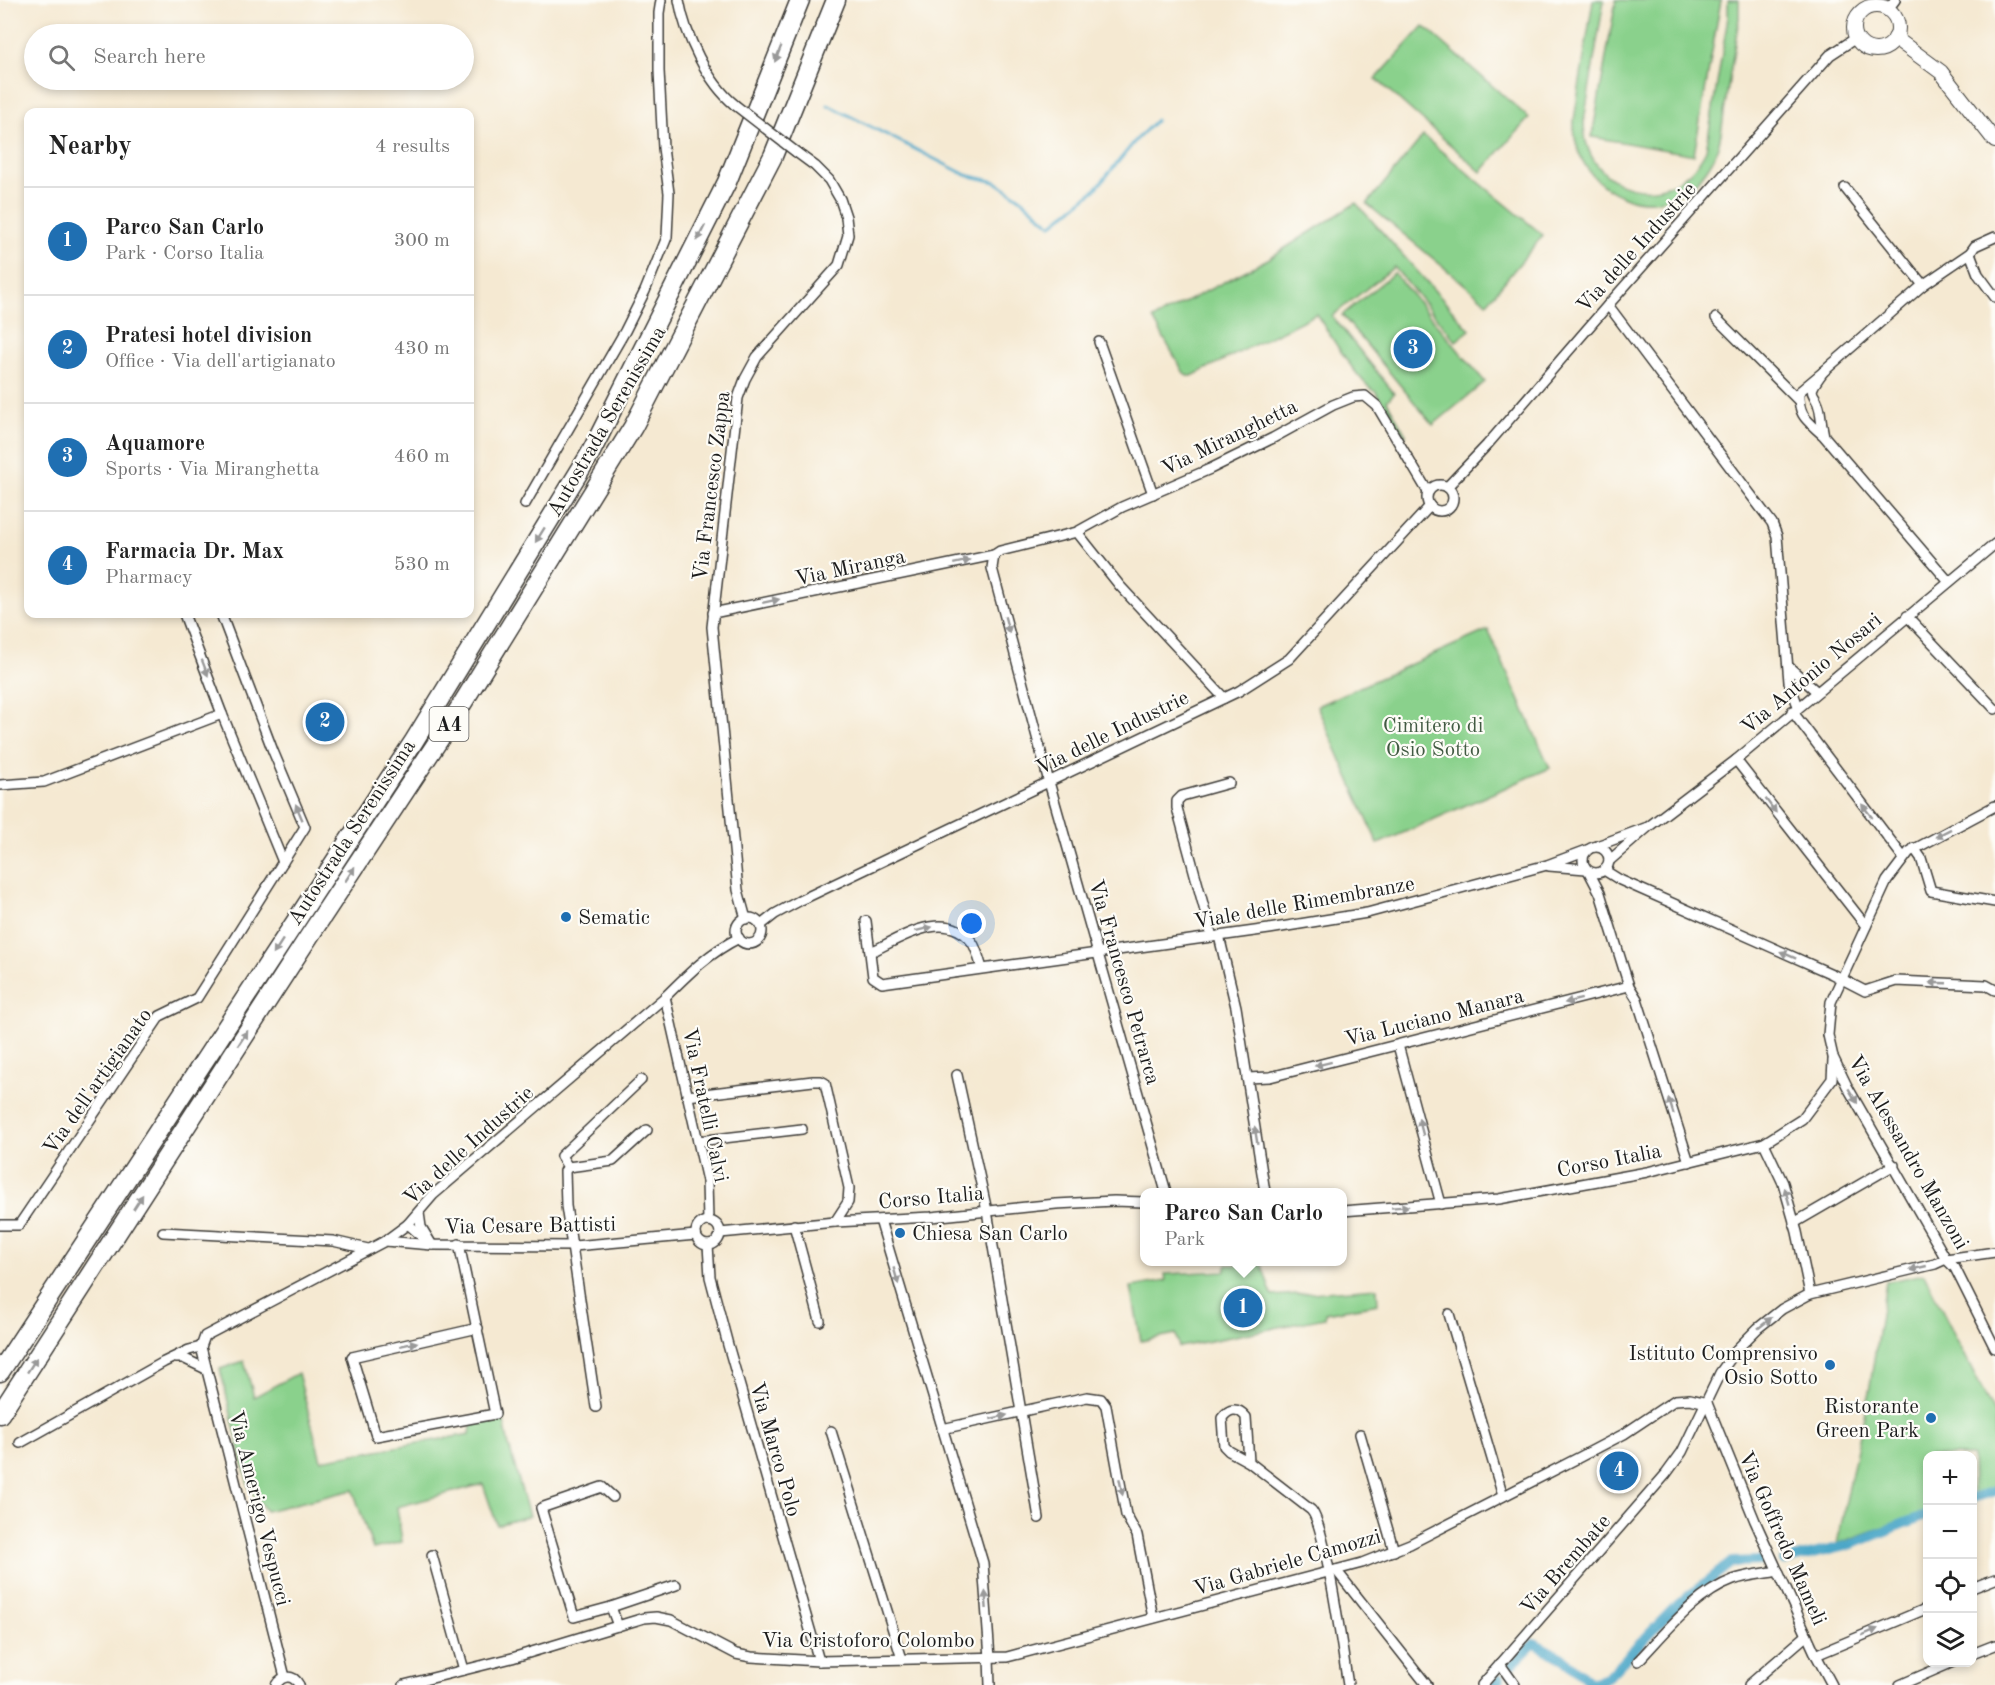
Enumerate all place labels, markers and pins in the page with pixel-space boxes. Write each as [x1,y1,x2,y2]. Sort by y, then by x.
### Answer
pin: 3 [1394,326,1432,372]
pin: 2 [306,700,344,744]
place label: Sematic [578,908,650,929]
marker: Sematic [559,910,573,924]
place label: Chiesa San Carlo [912,1224,1068,1245]
marker: Chiesa San Carlo [893,1226,907,1240]
pin: 1 [1224,1286,1262,1330]
place label: Istituto Comprensivo Osio Sotto [1628,1344,1818,1389]
marker: Istituto Comprensivo Osio Sotto [1823,1358,1837,1372]
place label: Ristorante Green Park [1815,1397,1919,1442]
marker: Ristorante Green Park [1924,1411,1938,1425]
pin: 4 [1600,1448,1638,1494]

